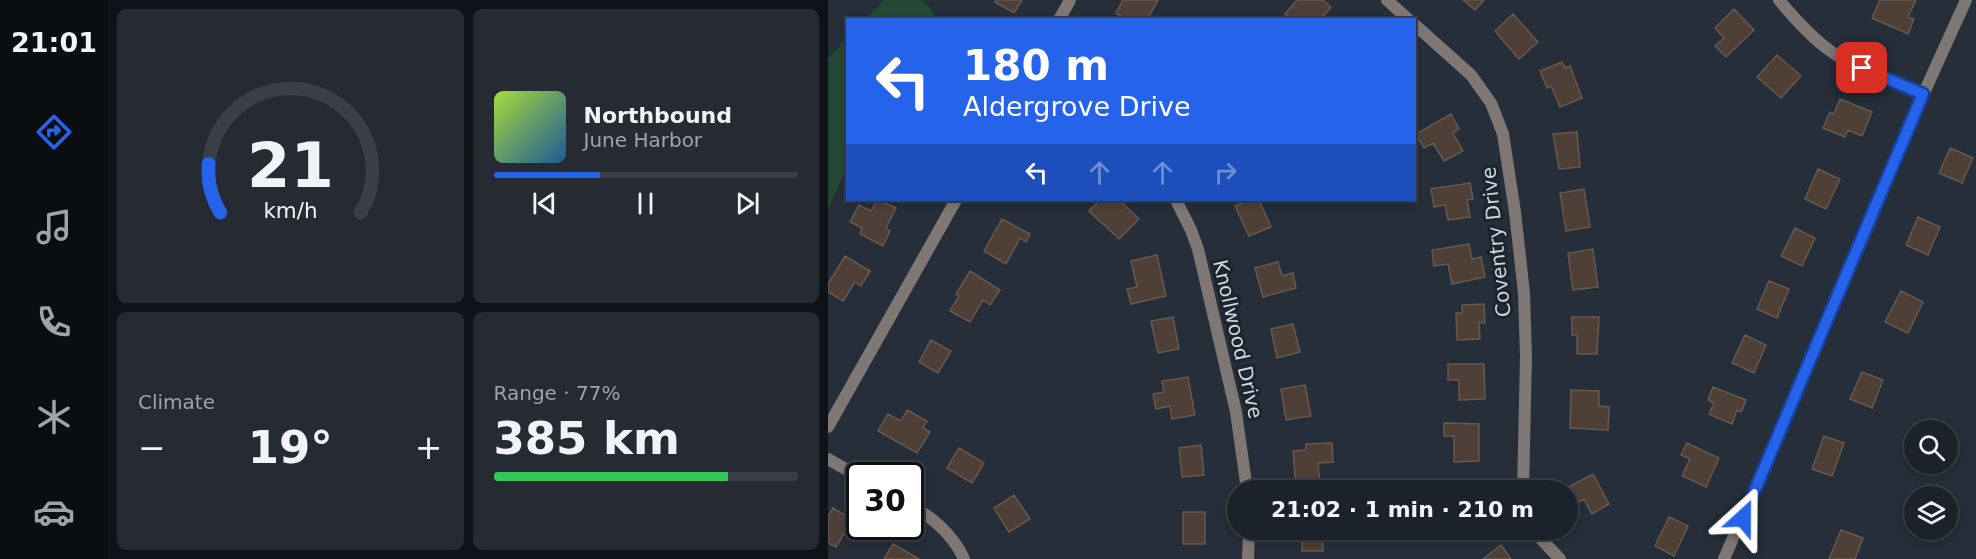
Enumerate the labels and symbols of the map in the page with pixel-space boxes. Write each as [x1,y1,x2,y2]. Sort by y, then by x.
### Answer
pin [1836,42,1887,93]
street label: Coventry Drive [1476,166,1516,318]
street label: Knollwood Drive [1208,257,1268,421]
speed limit sign: 30 [846,462,924,540]
position arrow [1711,486,1775,550]

